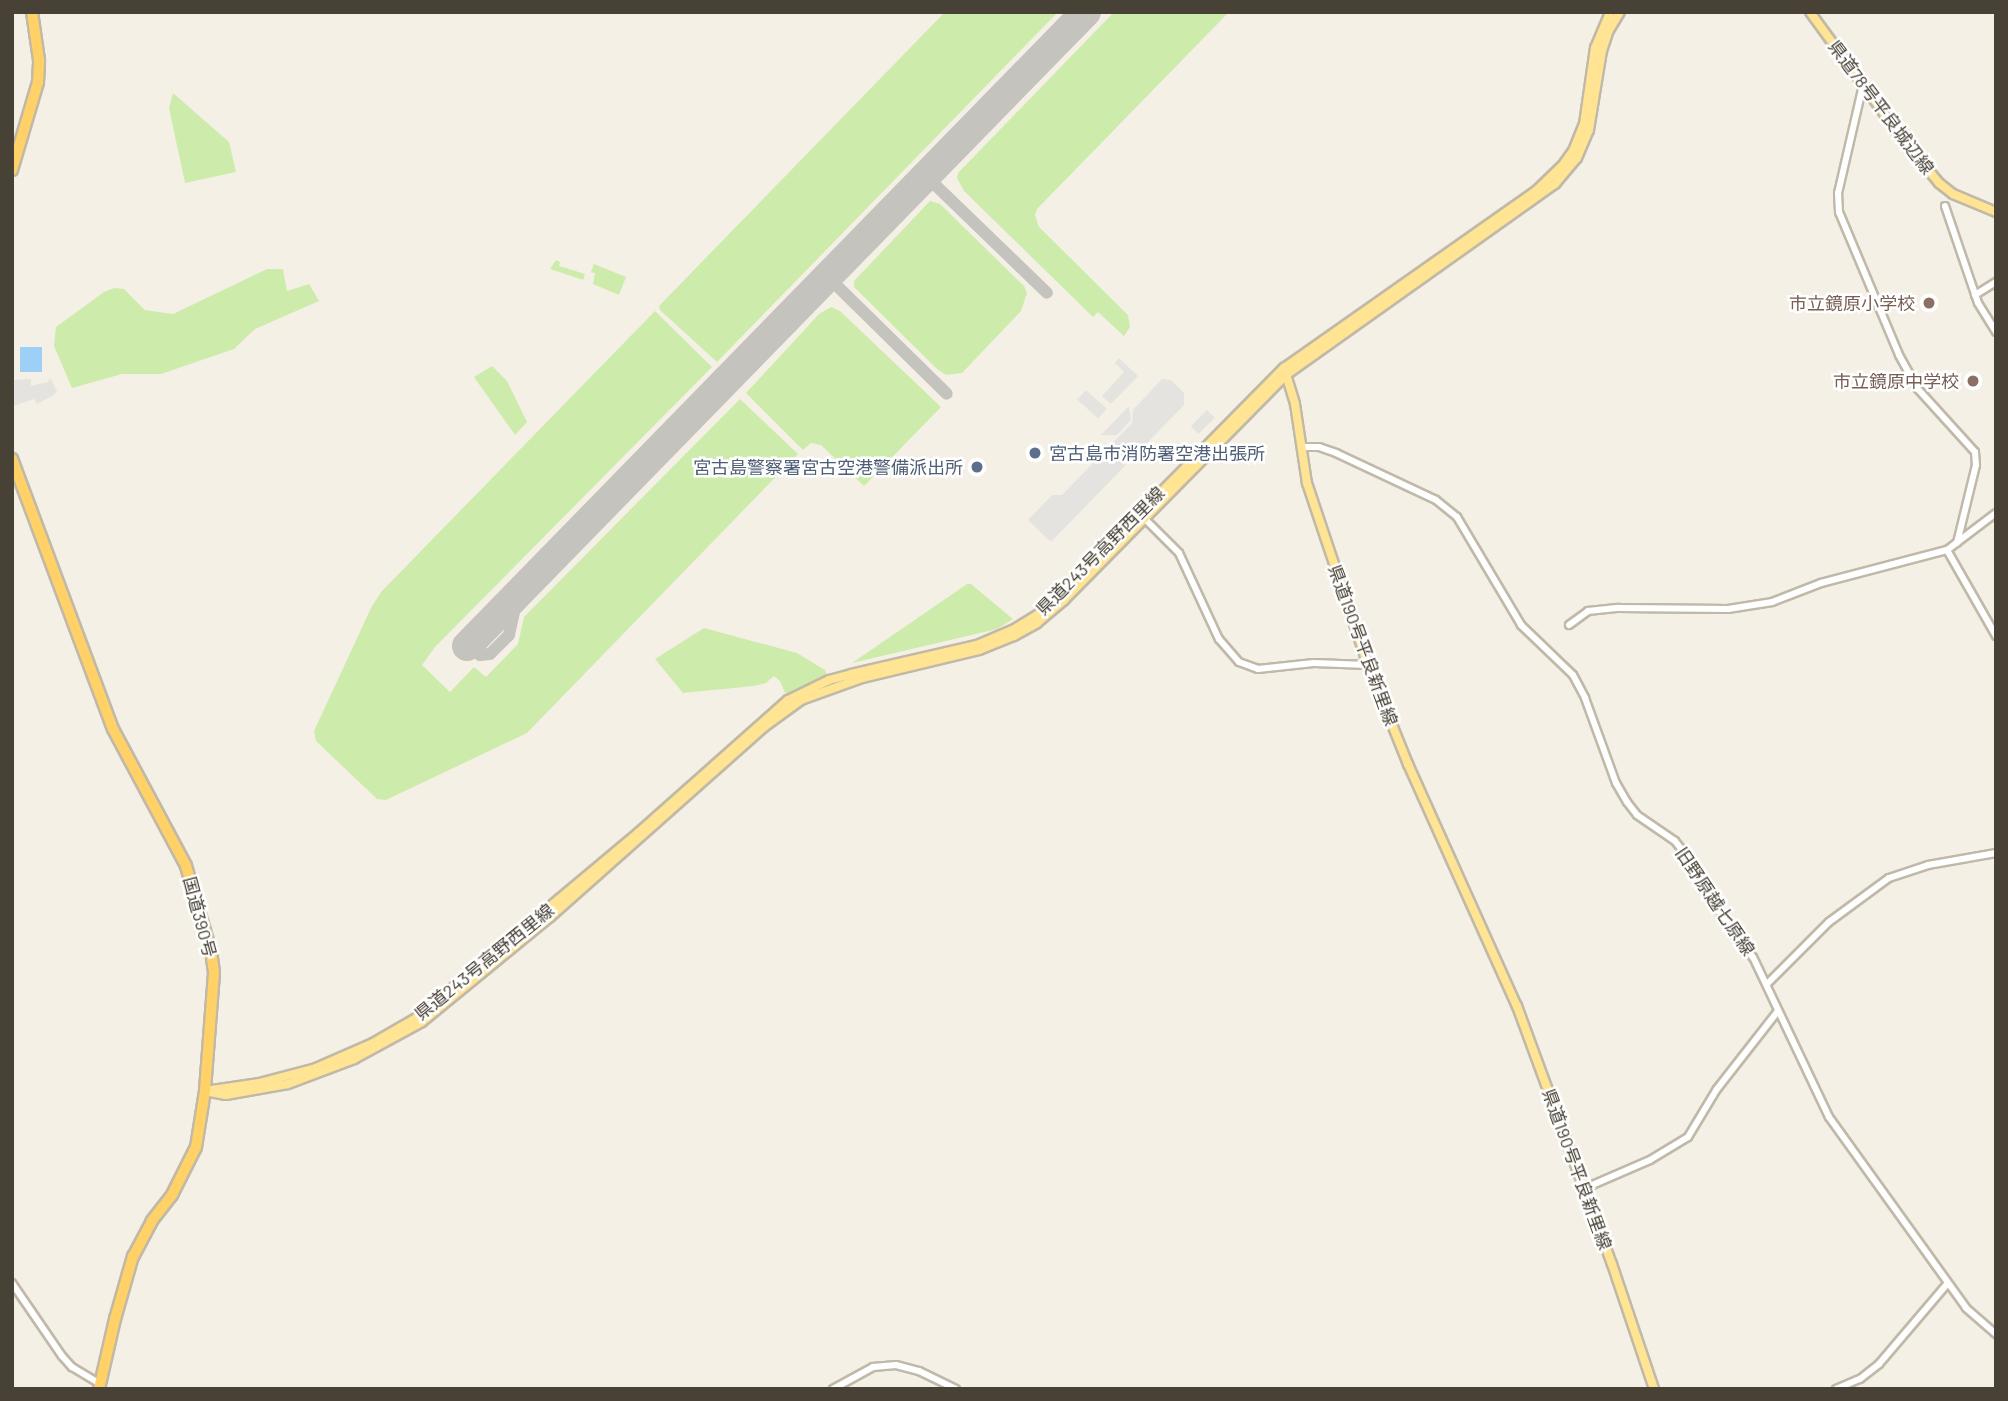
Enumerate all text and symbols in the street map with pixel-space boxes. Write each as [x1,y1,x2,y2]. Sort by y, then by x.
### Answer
street label: 県道78号平良城辺線 [1824,36,1938,178]
place label: 市立鏡原小学校 [1789,292,1915,314]
marker: 市立鏡原小学校 [1921,295,1937,311]
place label: 市立鏡原中学校 [1833,370,1959,392]
marker: 市立鏡原中学校 [1965,373,1981,389]
place label: 宮古島市消防署空港出張所 [1049,442,1265,464]
marker: 宮古島市消防署空港出張所 [1027,445,1043,461]
place label: 宮古島警察署宮古空港警備派出所 [693,456,963,478]
marker: 宮古島警察署宮古空港警備派出所 [969,459,985,475]
street label: 県道243号高野西里線 [1031,482,1169,620]
street label: 県道190号平良新里線 [1324,562,1402,728]
street label: 旧野原越七原線 [1671,843,1759,959]
street label: 国道390号 [179,874,221,960]
street label: 県道243号高野西里線 [410,899,558,1025]
street label: 県道190号平良新里線 [1538,1086,1616,1252]

